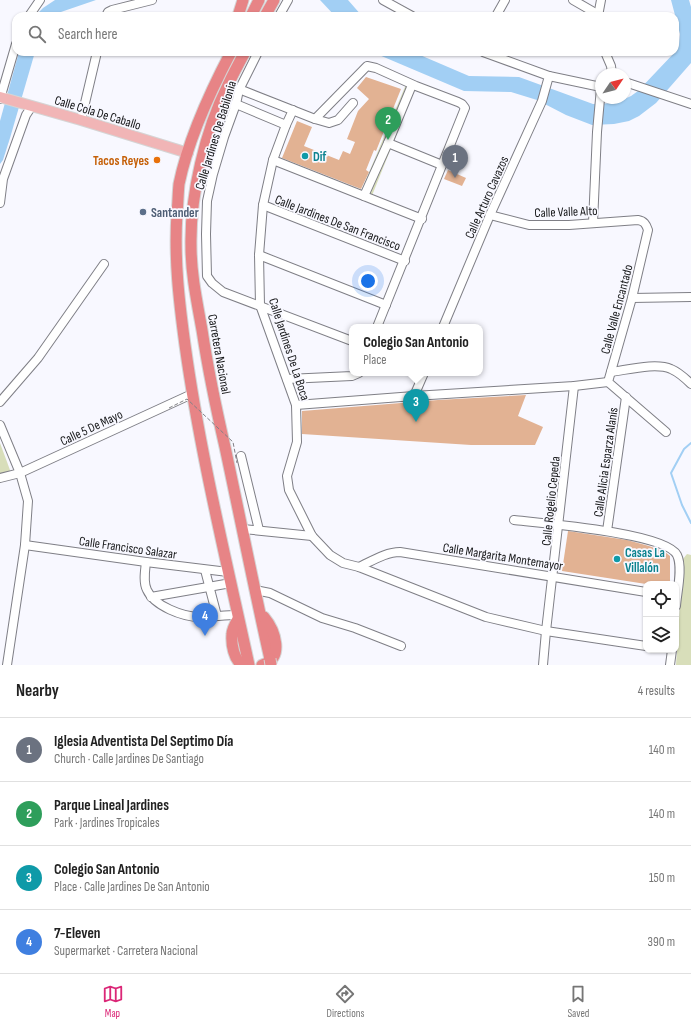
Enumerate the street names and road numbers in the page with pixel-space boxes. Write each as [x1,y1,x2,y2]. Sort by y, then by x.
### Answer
street label: Calle Jardines De Babilonia [192,79,240,192]
street label: Calle Cola De Caballo [52,92,143,134]
street label: Calle Arturo Cavazos [462,153,512,241]
street label: Calle Jardines De San Francisco [272,192,403,254]
street label: Calle Valle Alto [534,203,598,221]
street label: Calle Valle Encantado [597,263,637,356]
street label: Calle Jardines De La Boca [265,296,313,402]
street label: Carretera Nacional [204,313,234,395]
street label: Calle 5 De Mayo [58,406,125,449]
street label: Calle Alicia Esparza Alanís [590,406,622,518]
street label: Calle Rogelio Cepeda [538,456,564,547]
street label: Calle Francisco Salazar [78,533,178,563]
street label: Calle Margarita Montemayor [442,540,564,574]

